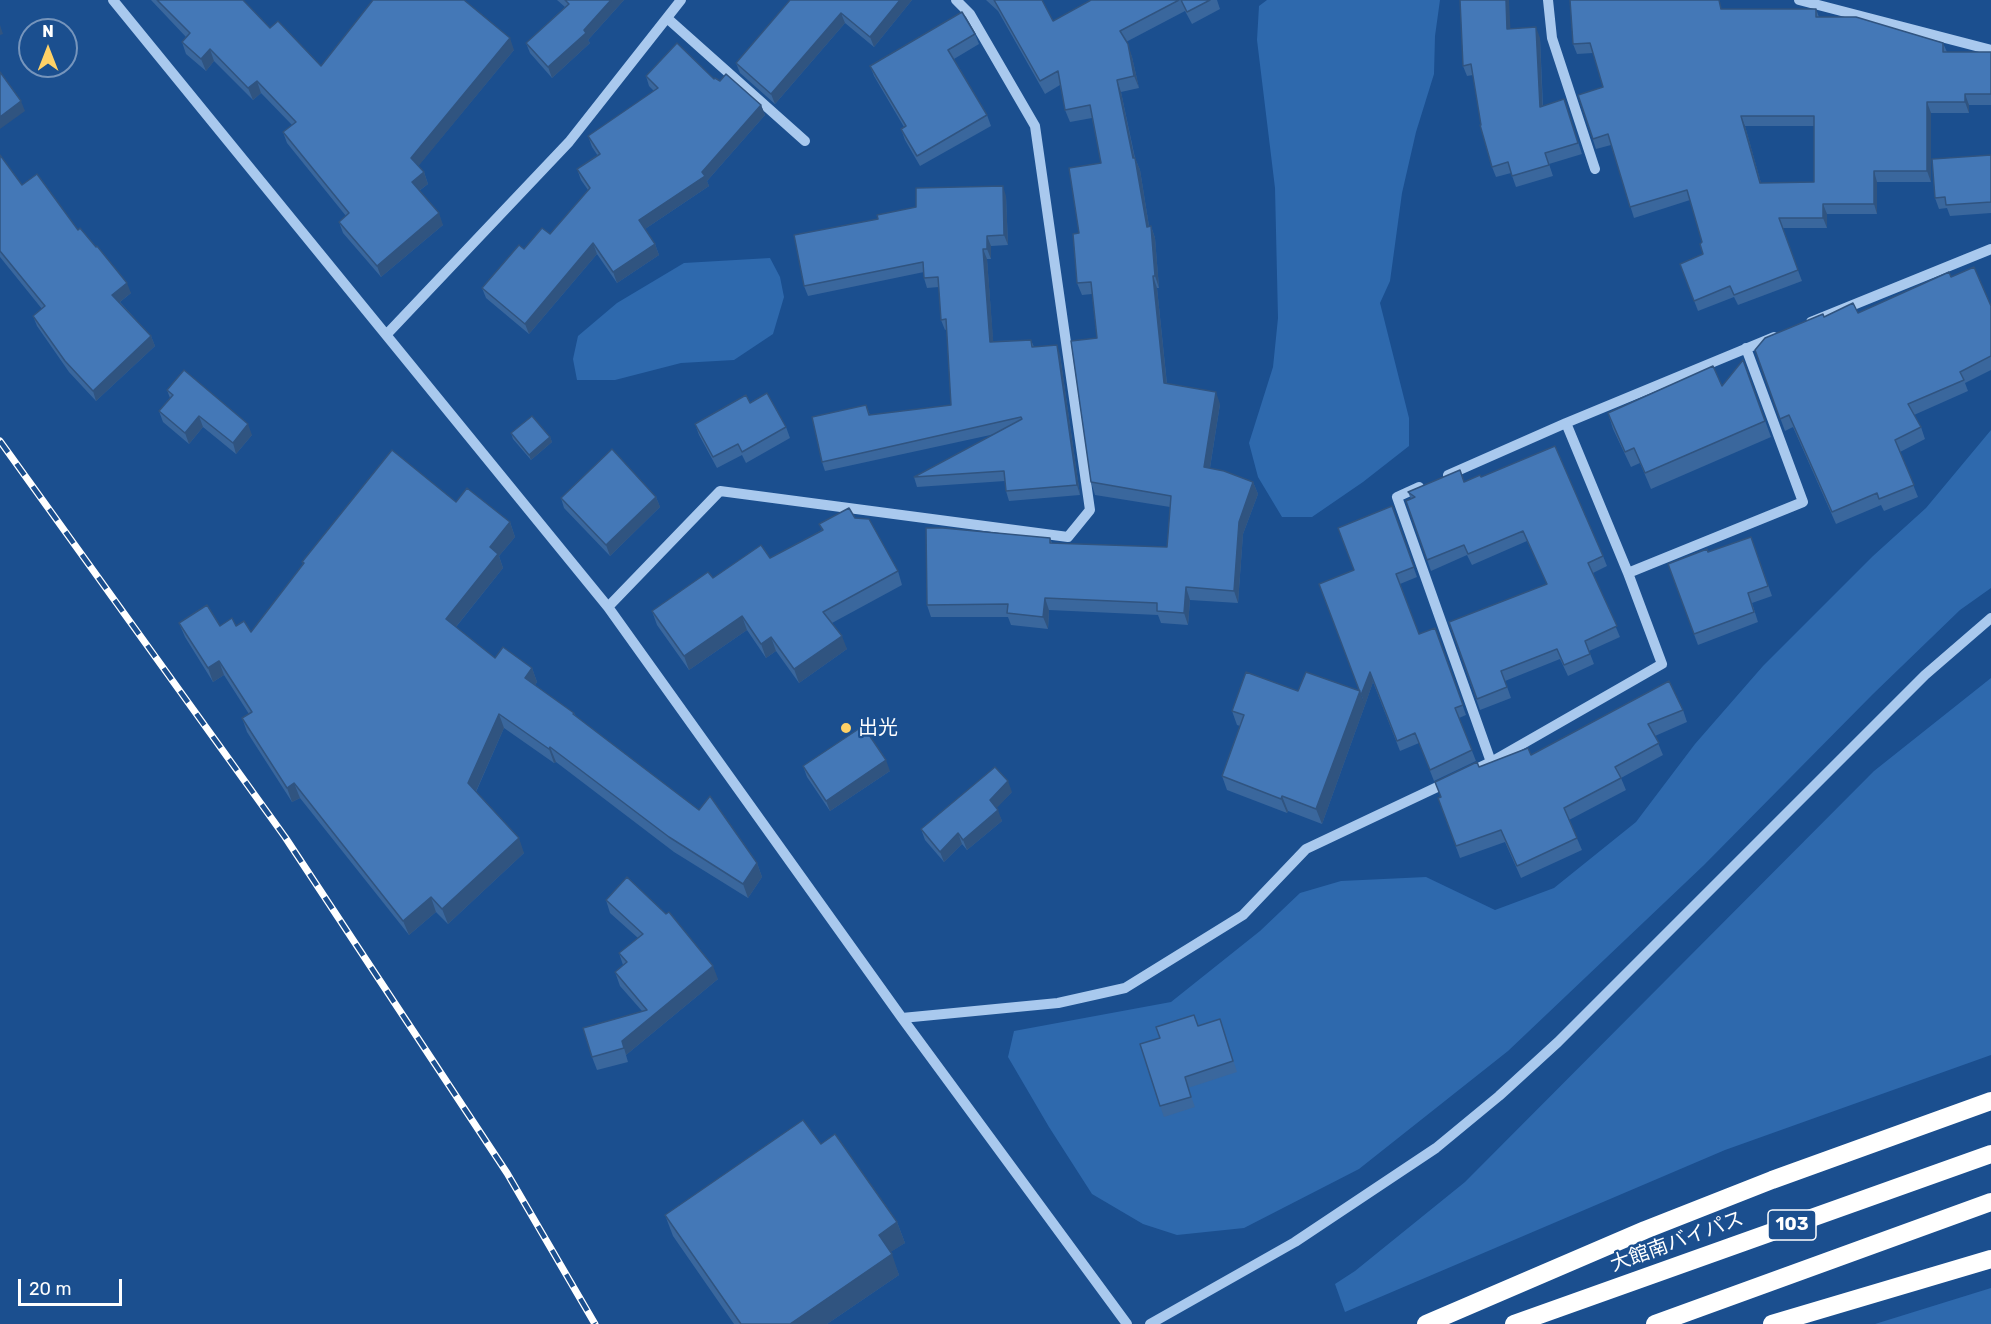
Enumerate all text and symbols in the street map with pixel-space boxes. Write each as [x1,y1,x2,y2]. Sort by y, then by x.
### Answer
north arrow [18,18,78,78]
text: N [42,22,54,41]
place label: 出光 [858,716,898,740]
marker: 出光 [839,721,853,735]
street label: 大館南バイパス [1607,1207,1747,1277]
road number: 103 [1768,1210,1816,1240]
scale bar [21,1267,124,1305]
text: 20 m [29,1278,71,1300]

